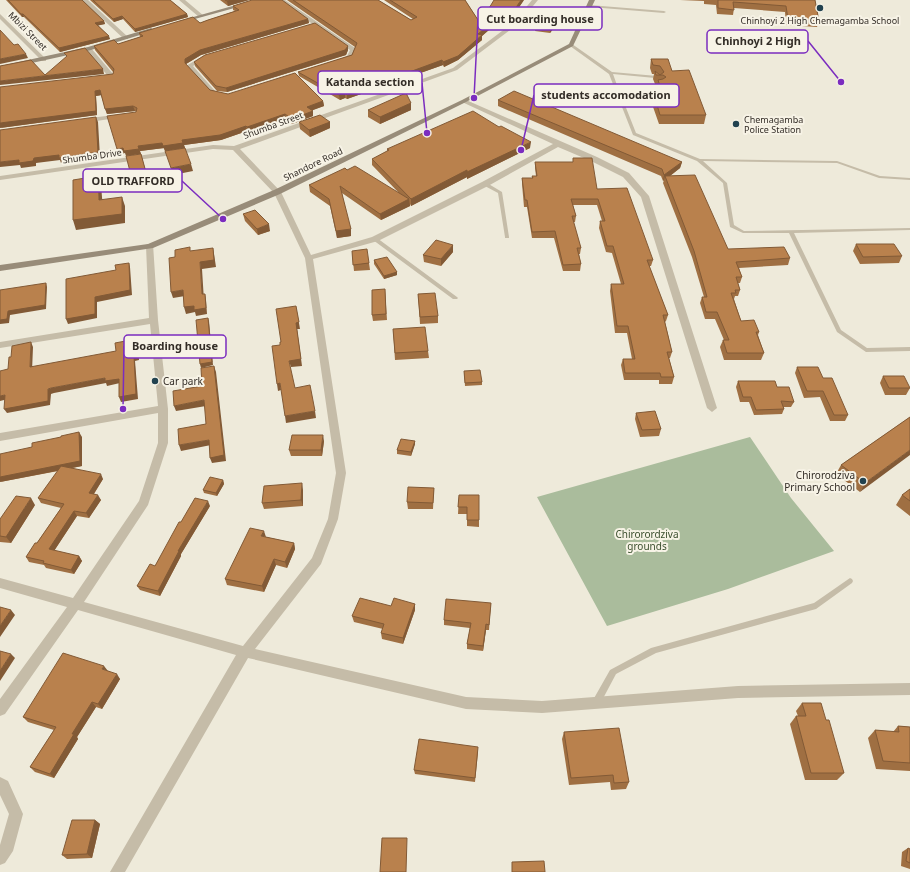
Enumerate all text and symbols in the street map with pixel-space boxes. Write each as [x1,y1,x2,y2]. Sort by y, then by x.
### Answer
marker: Chinhoyi 2 High Chemagamba School [815,3,825,13]
callout: Cut boarding house [478,7,602,30]
street label: Mbizi Street [6,9,51,54]
text: Cut boarding house [486,11,594,26]
place label: Chinhoyi 2 High Chemagamba School [741,14,899,27]
callout: Chinhoyi 2 High [707,30,808,53]
text: Chinhoyi 2 High [715,33,801,48]
callout: Katanda section [318,71,422,94]
text: Katanda section [326,74,414,89]
callout: students accomodation [534,84,679,107]
text: students accomodation [541,87,671,102]
street label: Shumba Street [241,108,305,142]
place label: Chemagamba Police Station [744,113,803,136]
marker: Chemagamba Police Station [731,119,741,129]
street label: Shandore Road [281,144,345,184]
street label: Shumba Drive [62,145,122,167]
callout: OLD TRAFFORD [83,169,182,192]
text: OLD TRAFFORD [92,173,174,188]
callout: Boarding house [124,335,226,358]
text: Boarding house [132,338,218,353]
place label: Car park [163,374,204,388]
marker: Car park [150,376,160,386]
place label: Chirorodziva Primary School [784,468,855,494]
marker: Chirorodziva Primary School [858,476,868,486]
park label: Chirorordziva grounds [615,527,679,553]

